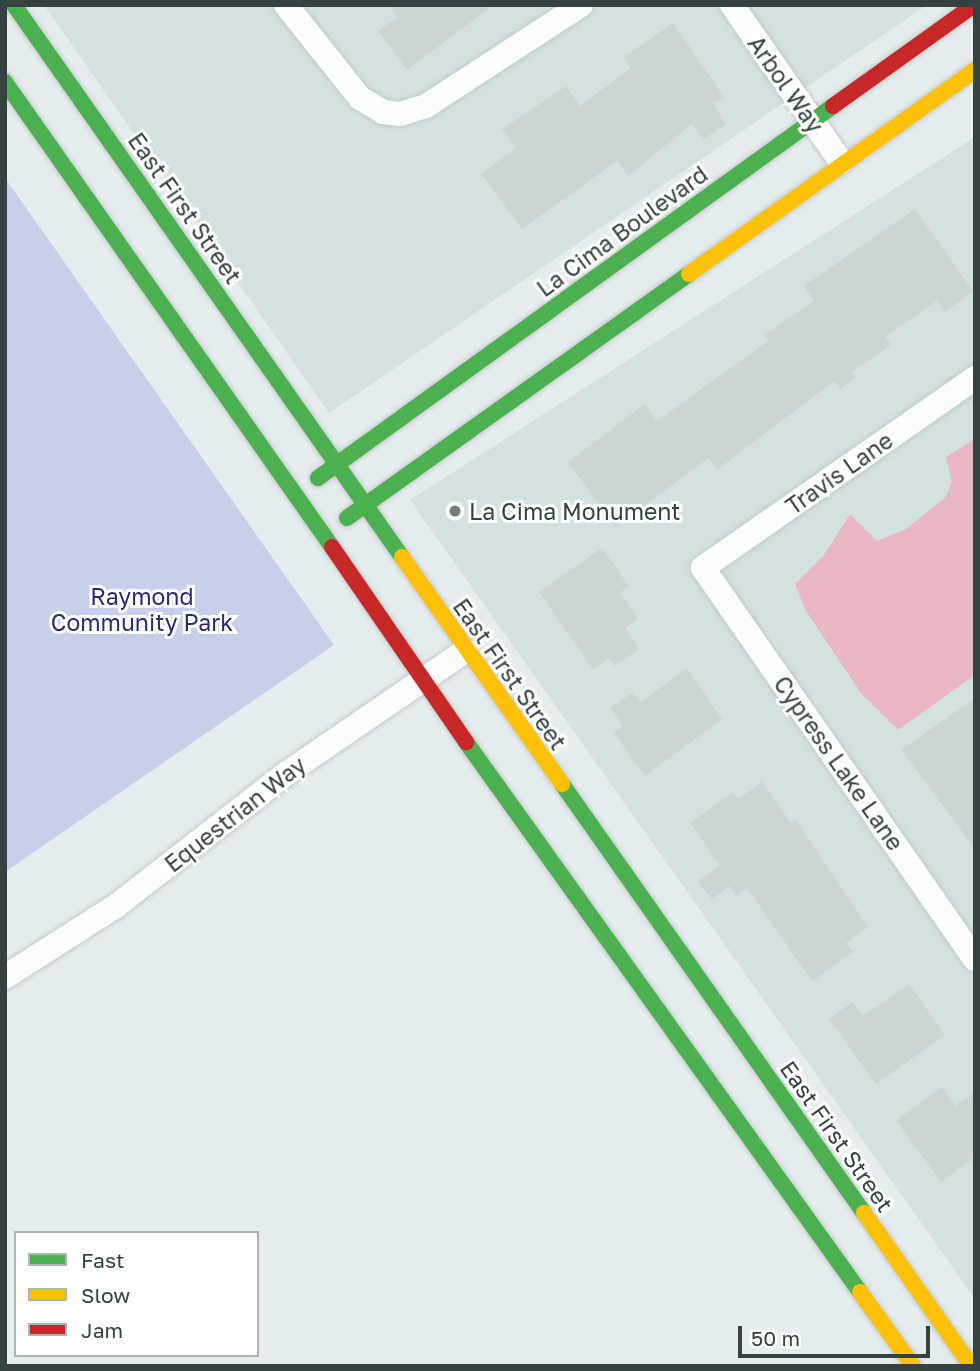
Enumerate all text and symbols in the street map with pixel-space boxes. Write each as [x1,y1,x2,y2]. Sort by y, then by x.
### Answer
street label: Arbol Way [743,30,829,138]
street label: East First Street [123,127,247,289]
street label: La Cima Boulevard [531,160,713,302]
street label: Travis Lane [780,426,898,520]
place label: La Cima Monument [469,497,680,525]
marker: La Cima Monument [447,503,463,519]
park label: Raymond Community Park [51,582,233,636]
street label: East First Street [448,593,572,755]
street label: Cypress Lake Lane [768,670,910,856]
street label: Equestrian Way [159,750,311,878]
street label: East First Street [775,1055,899,1217]
legend [14,1231,259,1357]
text: Fast [81,1247,124,1273]
text: Slow [81,1282,130,1308]
scale bar [742,1312,934,1356]
text: Jam [81,1317,123,1343]
text: 50 m [751,1325,800,1351]

